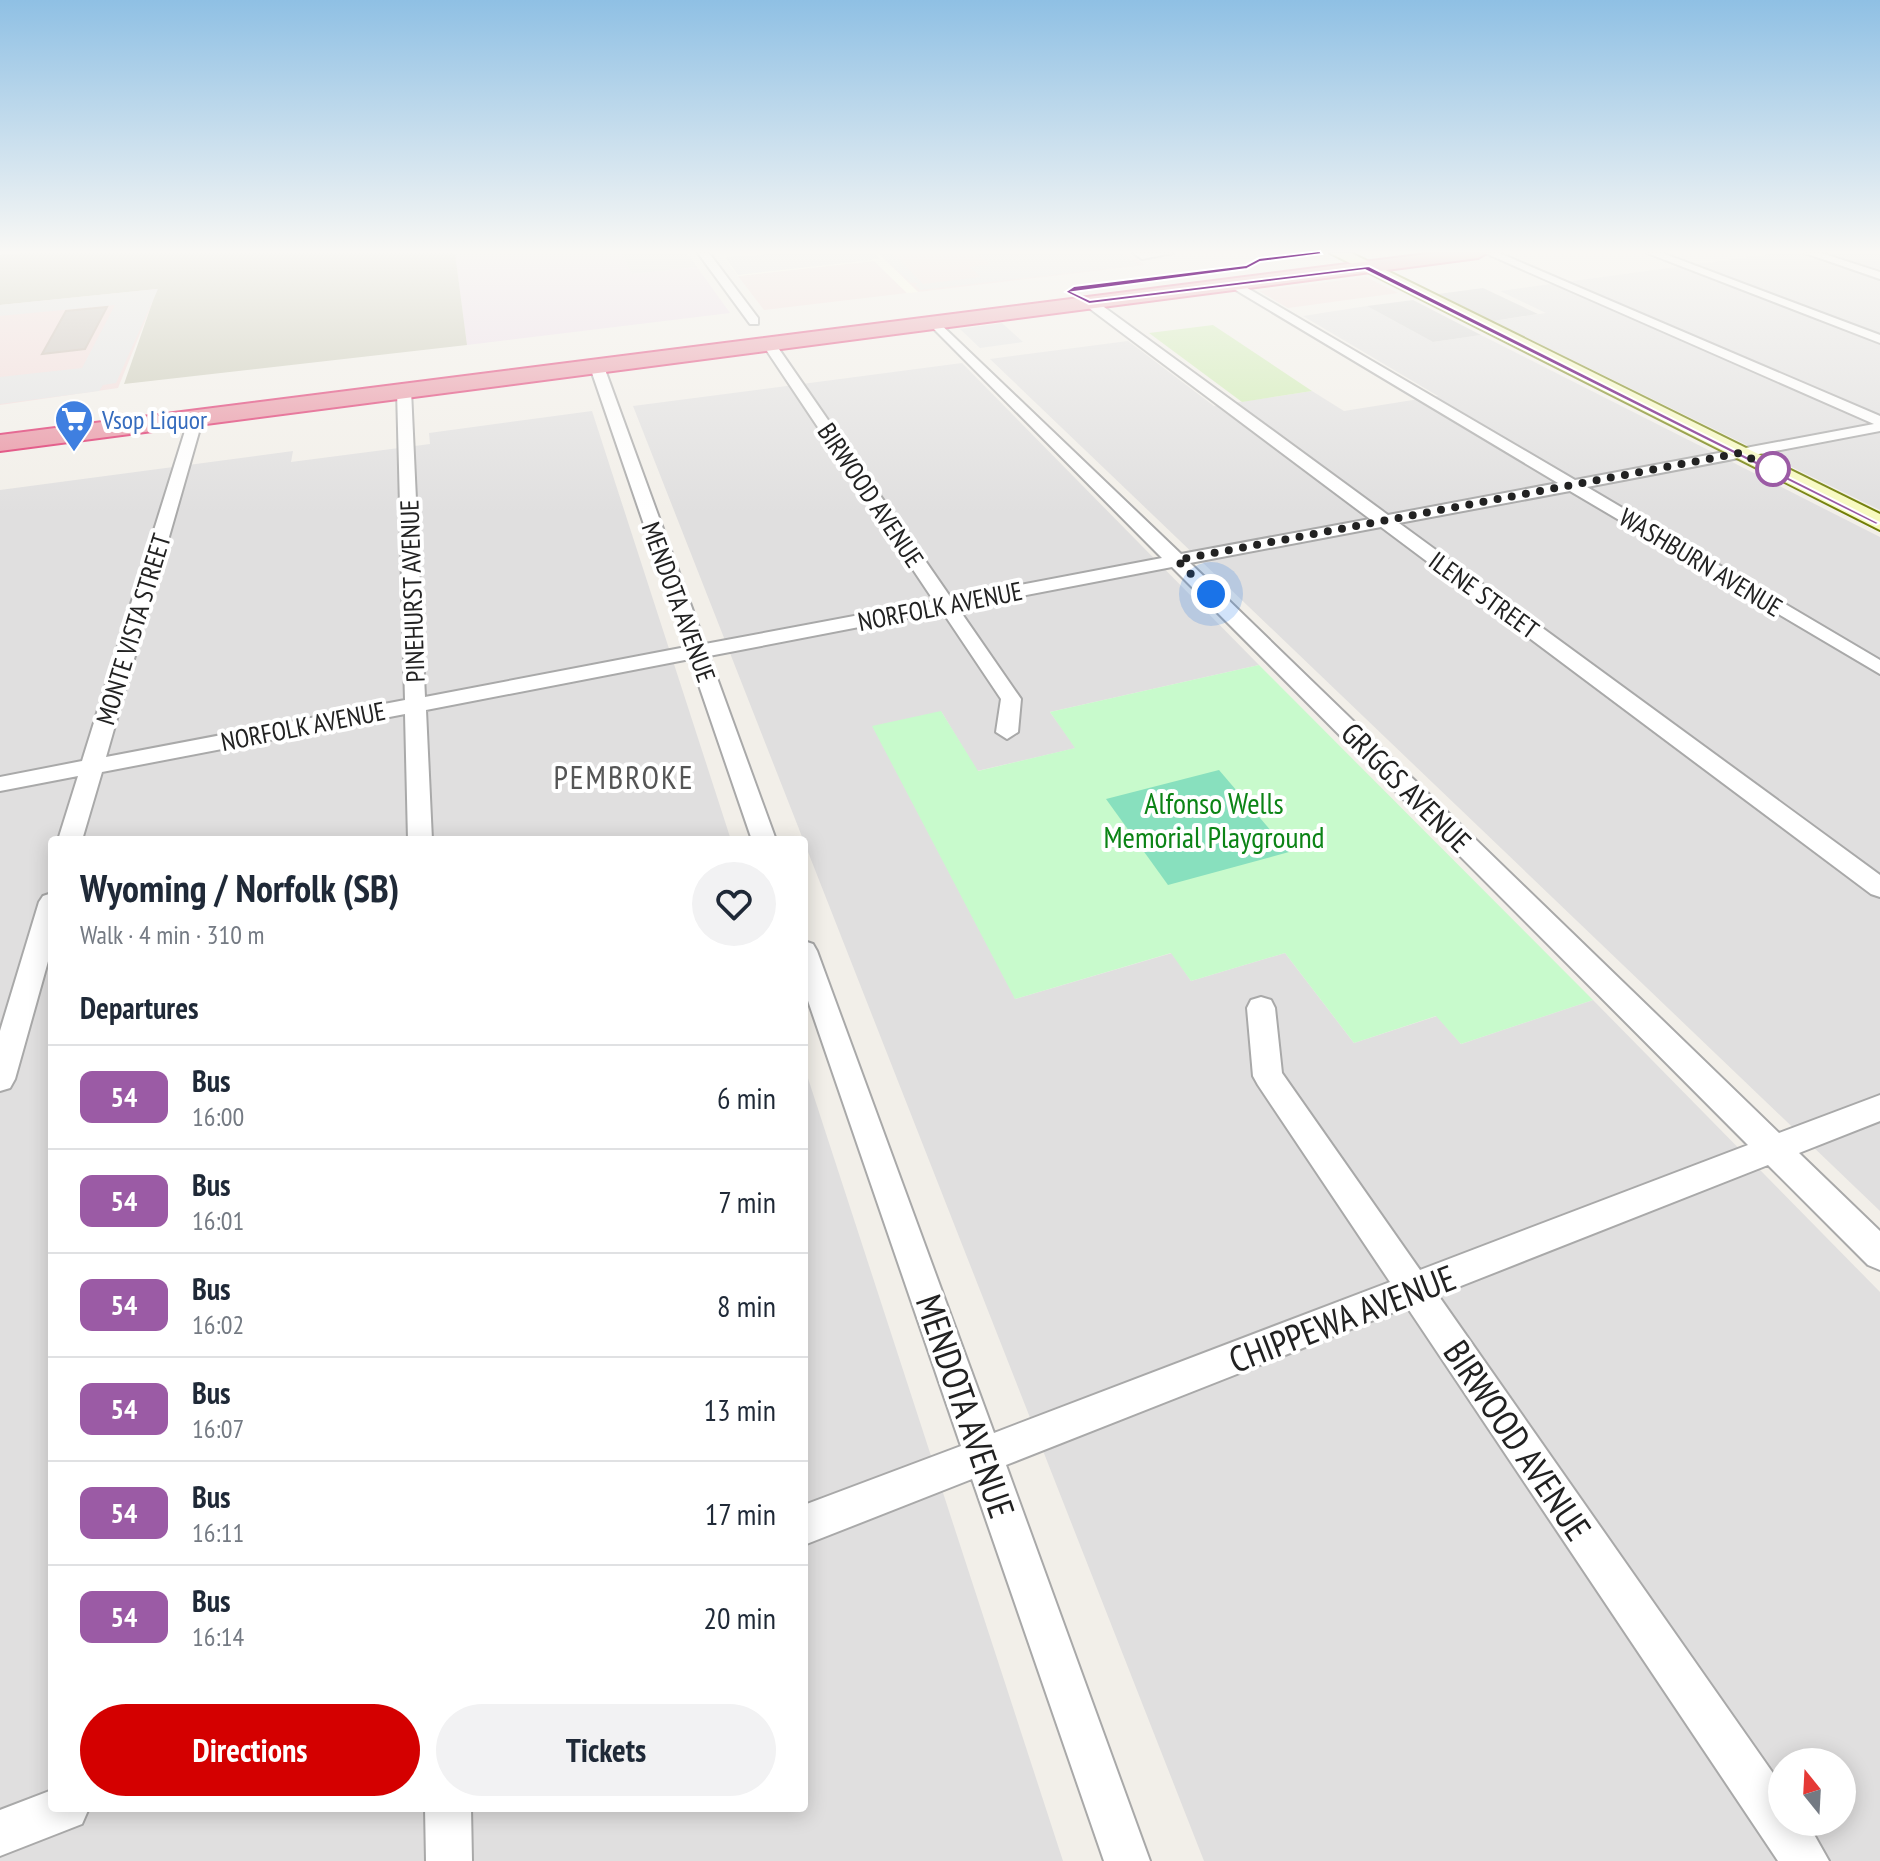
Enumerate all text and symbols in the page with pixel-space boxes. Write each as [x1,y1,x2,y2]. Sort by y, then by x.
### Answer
supermarket icon: Vsop Liquor [53,398,95,453]
place label: Vsop Liquor [101,403,207,436]
street label: BIRWOOD AVENUE [811,416,931,574]
unlabelled marker [1756,452,1790,486]
street label: PINEHURST AVENUE [392,499,432,683]
street label: WASHBURN AVENUE [1613,500,1789,624]
street label: MENDOTA AVENUE [635,517,723,687]
street label: MONTE VISTA STREET [88,529,178,729]
street label: ILENE STREET [1423,544,1546,646]
street label: NORFOLK AVENUE [855,574,1025,638]
your location [1191,574,1231,614]
street label: NORFOLK AVENUE [218,694,388,758]
street label: GRIGGS AVENUE [1334,714,1480,860]
district label: PEMBROKE [553,756,695,798]
park label: Alfonso Wells Memorial Playground [1103,783,1325,856]
button: heart [692,862,776,946]
text: Wyoming / Norfolk (SB) [80,863,399,912]
text: Walk · 4 min · 310 m [80,918,264,951]
text: Departures [80,988,198,1027]
text: Bus [192,1061,231,1100]
text: 54 [111,1078,137,1115]
text: 6 min [717,1078,776,1117]
text: 16:00 [192,1100,244,1133]
text: Bus [192,1165,231,1204]
text: 54 [111,1182,137,1219]
text: 7 min [718,1182,776,1221]
text: 16:01 [192,1204,244,1237]
street label: CHIPPEWA AVENUE [1222,1253,1462,1383]
text: Bus [192,1269,231,1308]
text: 54 [111,1286,137,1323]
text: 8 min [717,1286,776,1325]
street label: MENDOTA AVENUE [906,1288,1026,1524]
text: 16:02 [192,1308,244,1341]
street label: BIRWOOD AVENUE [1434,1331,1602,1549]
text: Bus [192,1373,231,1412]
text: 54 [111,1390,137,1427]
text: 13 min [703,1390,776,1429]
text: 16:07 [192,1412,244,1445]
text: Bus [192,1477,231,1516]
text: 54 [111,1494,137,1531]
text: 17 min [705,1494,776,1533]
text: 16:11 [192,1516,244,1549]
text: Bus [192,1581,231,1620]
text: 54 [111,1598,137,1635]
text: 20 min [703,1598,776,1637]
text: 16:14 [192,1620,244,1653]
button: Directions [80,1704,420,1796]
button: Tickets [436,1704,776,1796]
north arrow [1768,1748,1856,1836]
map controls [1768,1748,1856,1836]

